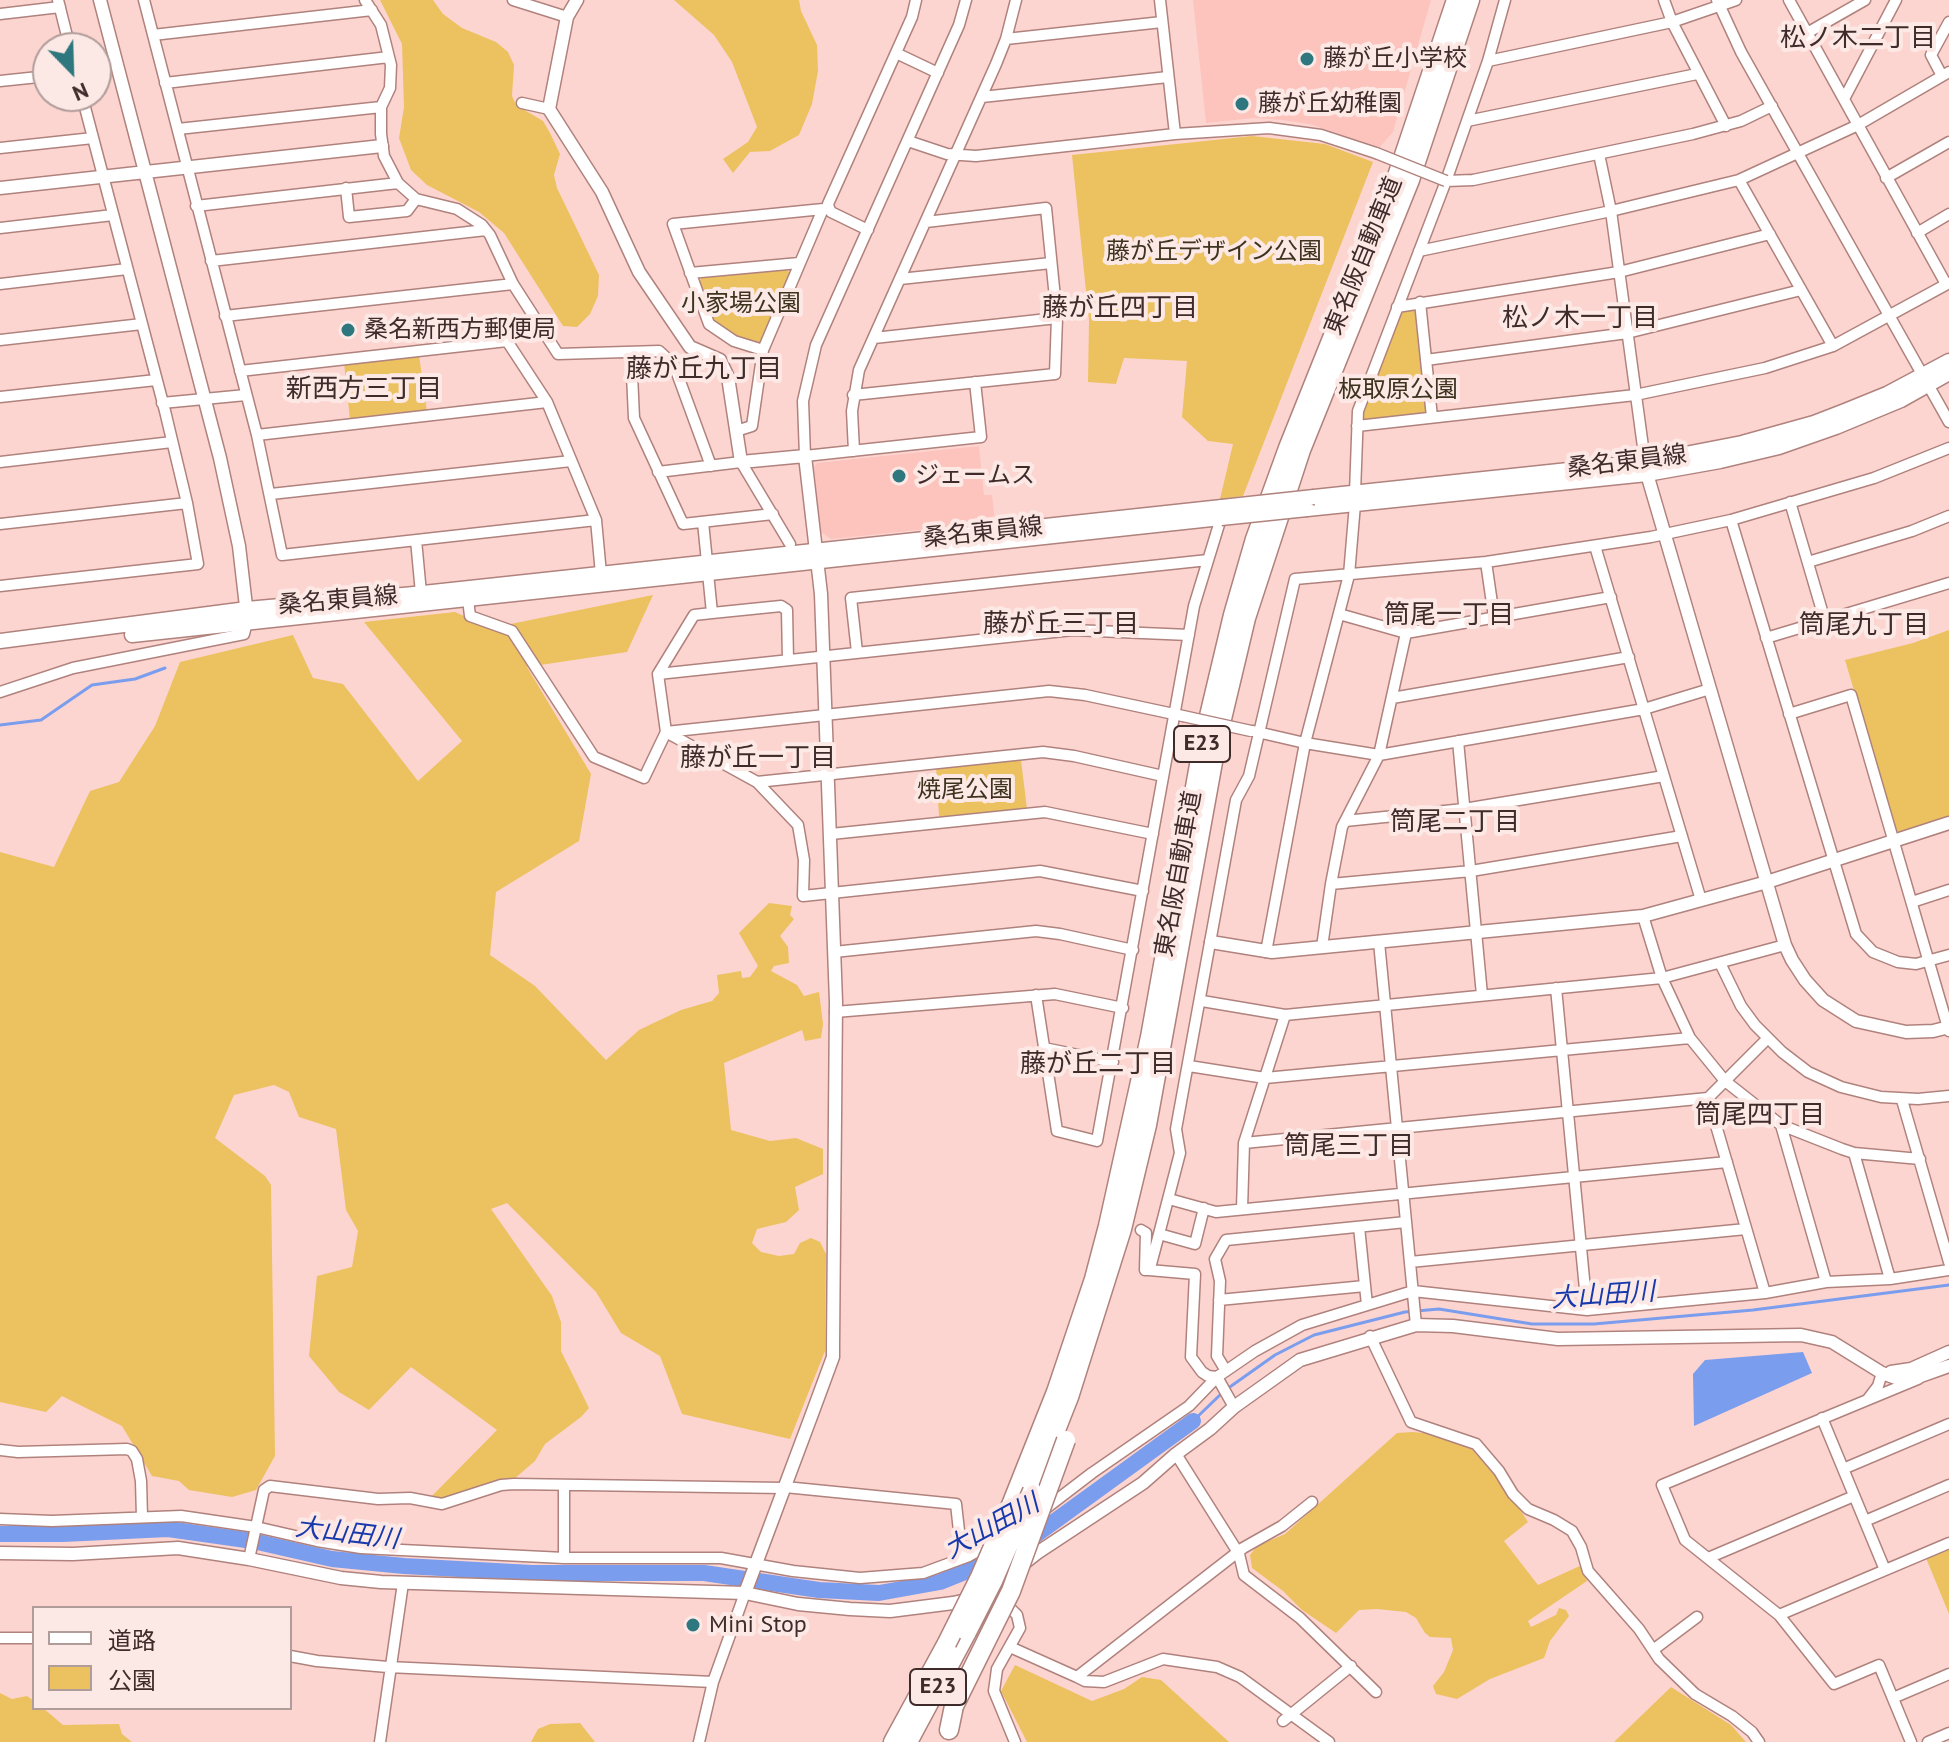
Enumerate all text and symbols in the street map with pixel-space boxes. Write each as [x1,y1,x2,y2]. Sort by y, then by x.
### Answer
district label: 松ノ木二丁目 [1780,23,1936,55]
north arrow [32,32,112,112]
place label: 藤が丘小学校 [1323,45,1467,73]
marker: 藤が丘小学校 [1298,50,1316,68]
text: N [68,77,93,108]
place label: 藤が丘幼稚園 [1258,90,1402,118]
marker: 藤が丘幼稚園 [1233,95,1251,113]
street label: 東名阪自動車道 [1319,173,1409,339]
park label: 藤が丘デザイン公園 [1106,238,1322,266]
park label: 小家場公園 [681,290,801,318]
district label: 藤が丘四丁目 [1042,293,1198,325]
district label: 松ノ木一丁目 [1502,303,1658,335]
place label: 桑名新西方郵便局 [364,316,556,344]
marker: 桑名新西方郵便局 [339,321,357,339]
district label: 藤が丘九丁目 [626,354,782,386]
district label: 新西方三丁目 [286,374,442,406]
park label: 板取原公園 [1338,376,1458,404]
street label: 桑名東員線 [1566,440,1688,484]
place label: ジェームス [915,462,1035,490]
marker: ジェームス [890,467,908,485]
street label: 桑名東員線 [922,512,1044,554]
street label: 桑名東員線 [277,581,399,621]
district label: 筒尾一丁目 [1384,600,1514,632]
district label: 藤が丘三丁目 [983,609,1139,641]
district label: 筒尾九丁目 [1799,610,1929,642]
road number: E23 [1174,726,1230,762]
district label: 藤が丘一丁目 [680,743,836,775]
park label: 焼尾公園 [917,776,1013,804]
street label: 東名阪自動車道 [1150,789,1208,959]
district label: 筒尾二丁目 [1390,807,1520,839]
district label: 藤が丘二丁目 [1020,1049,1176,1081]
district label: 筒尾四丁目 [1695,1100,1825,1132]
district label: 筒尾三丁目 [1284,1131,1414,1163]
water label: 大山田川 [1550,1277,1656,1315]
water label: 大山田川 [939,1488,1045,1566]
water label: 大山田川 [293,1512,401,1556]
legend [32,1606,292,1710]
place label: Mini Stop [709,1611,807,1639]
marker: Mini Stop [684,1616,702,1634]
text: 道路 [108,1625,156,1656]
text: 公園 [108,1665,156,1696]
road number: E23 [910,1669,966,1705]

